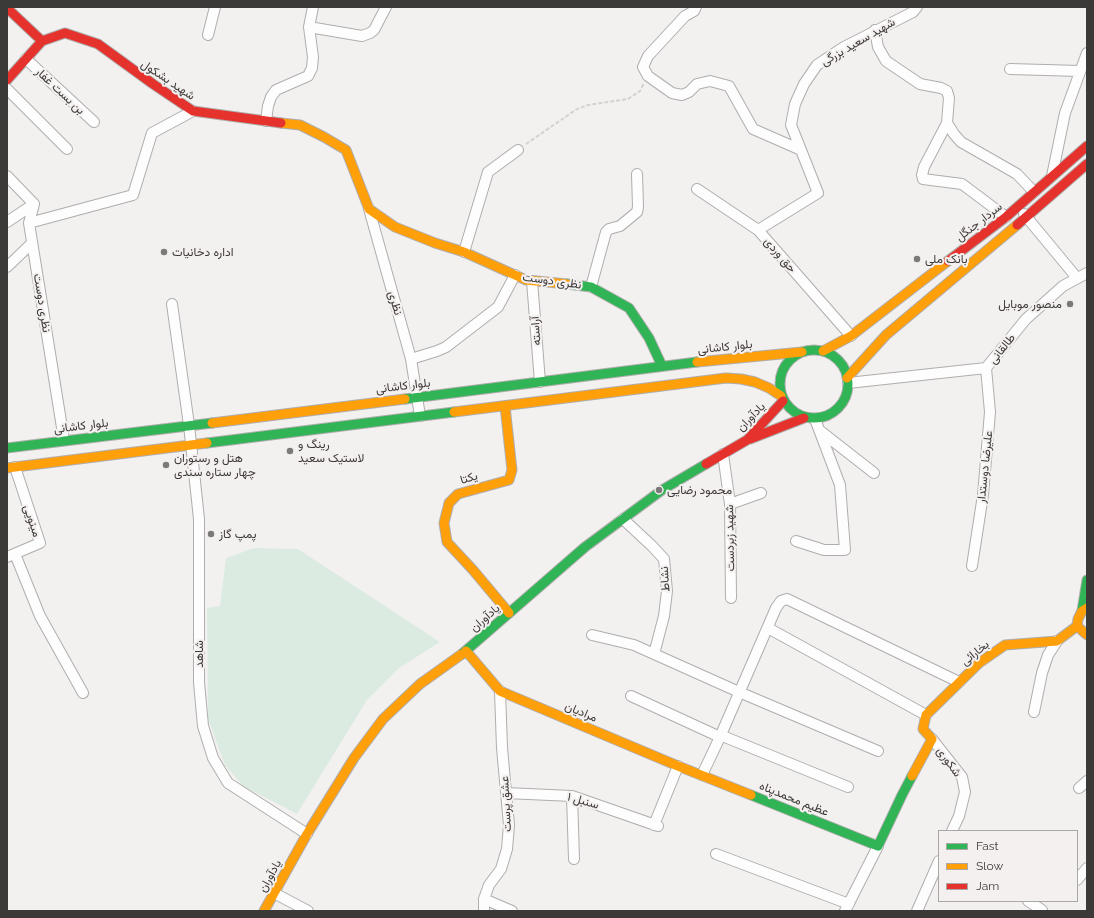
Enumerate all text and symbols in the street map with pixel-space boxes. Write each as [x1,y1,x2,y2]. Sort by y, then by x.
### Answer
street label: شهید سعید بزرگی [818,15,898,69]
street label: شهید بشکول [138,57,198,103]
street label: بن بست غفار [32,64,88,118]
street label: سردار جنگل [953,199,1005,245]
street label: حق وردی [761,234,799,276]
place label: اداره دخانیات [172,245,233,259]
marker: اداره دخانیات [159,247,169,257]
place label: بانک ملی [925,252,967,266]
marker: بانک ملی [912,254,922,264]
street label: نظری دوست [522,270,582,292]
street label: نظری دوست [30,273,54,333]
street label: نظری [385,289,405,317]
place label: منصور موبایل [998,297,1062,311]
marker: منصور موبایل [1065,299,1075,309]
street label: آراسته [528,316,544,346]
street label: طالقانی [985,331,1019,367]
street label: بلوار کاشانی [697,337,753,357]
street label: بلوار کاشانی [375,376,431,396]
street label: یادآوران [734,399,768,435]
street label: بلوار کاشانی [53,416,109,436]
street label: علیرضا دوستدار [974,430,996,504]
place label: رینگ و لاستیک سعید [298,437,364,465]
marker: رینگ و لاستیک سعید [285,446,295,456]
place label: هتل و رستوران چهار ستاره سندی [174,451,256,479]
marker: هتل و رستوران چهار ستاره سندی [161,460,171,470]
street label: یکتا [459,469,479,487]
place label: محمود رضایی [667,483,732,497]
marker: محمود رضایی [654,485,664,495]
street label: مینویی [20,503,44,539]
street label: شهید زبردست [722,505,738,571]
place label: پمپ گاز [219,527,256,541]
marker: پمپ گاز [206,529,216,539]
street label: نشاط [657,566,673,592]
street label: یادآوران [467,601,503,635]
street label: بخارائی [958,637,992,669]
street label: شاهد [192,640,206,668]
street label: مرادیان [563,699,599,725]
street label: شکوری [933,744,965,780]
street label: عشق پرست [497,776,515,832]
street label: عظیم محمدپناه [757,779,831,819]
street label: سنبل ۱ [566,790,600,812]
legend [938,830,1078,902]
text: Fast [976,839,999,853]
street label: یادآوران [255,857,285,895]
text: Slow [976,859,1003,873]
text: Jam [976,879,999,893]

